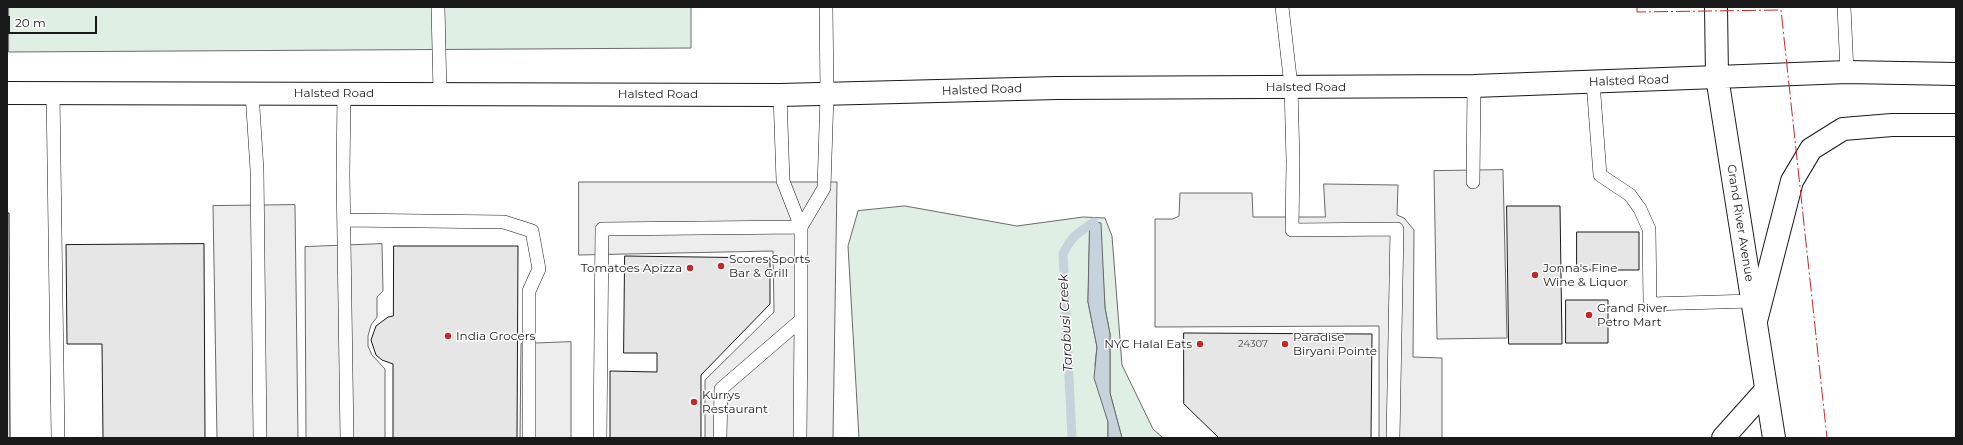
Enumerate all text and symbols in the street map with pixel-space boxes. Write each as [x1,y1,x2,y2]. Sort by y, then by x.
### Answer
scale bar [10,8,99,34]
text: 20 m [15,15,46,30]
street label: Halsted Road [1589,72,1669,90]
street label: Halsted Road [1266,80,1346,94]
street label: Halsted Road [942,81,1022,99]
street label: Halsted Road [294,86,374,100]
street label: Halsted Road [618,87,698,101]
street label: Grand River Avenue [1724,163,1756,283]
place label: Scores Sports Bar & Grill [729,252,810,280]
place label: Tomatoes Apizza [581,261,682,275]
marker: Scores Sports Bar & Grill [716,261,726,271]
place label: Jonna's Fine Wine & Liquor [1543,261,1628,289]
marker: Tomatoes Apizza [685,263,695,273]
marker: Jonna's Fine Wine & Liquor [1530,270,1540,280]
water label: Tarabusi Creek [1056,274,1076,372]
place label: Grand River Petro Mart [1597,301,1667,329]
marker: Grand River Petro Mart [1584,310,1594,320]
place label: India Grocers [456,329,535,343]
place label: Paradise Biryani Pointe [1293,330,1377,358]
marker: India Grocers [443,331,453,341]
place label: NYC Halal Eats [1104,337,1192,351]
house number: 24307 [1238,338,1268,350]
marker: NYC Halal Eats [1195,339,1205,349]
marker: Paradise Biryani Pointe [1280,339,1290,349]
place label: Kurrys Restaurant [702,388,768,416]
marker: Kurrys Restaurant [689,397,699,407]

